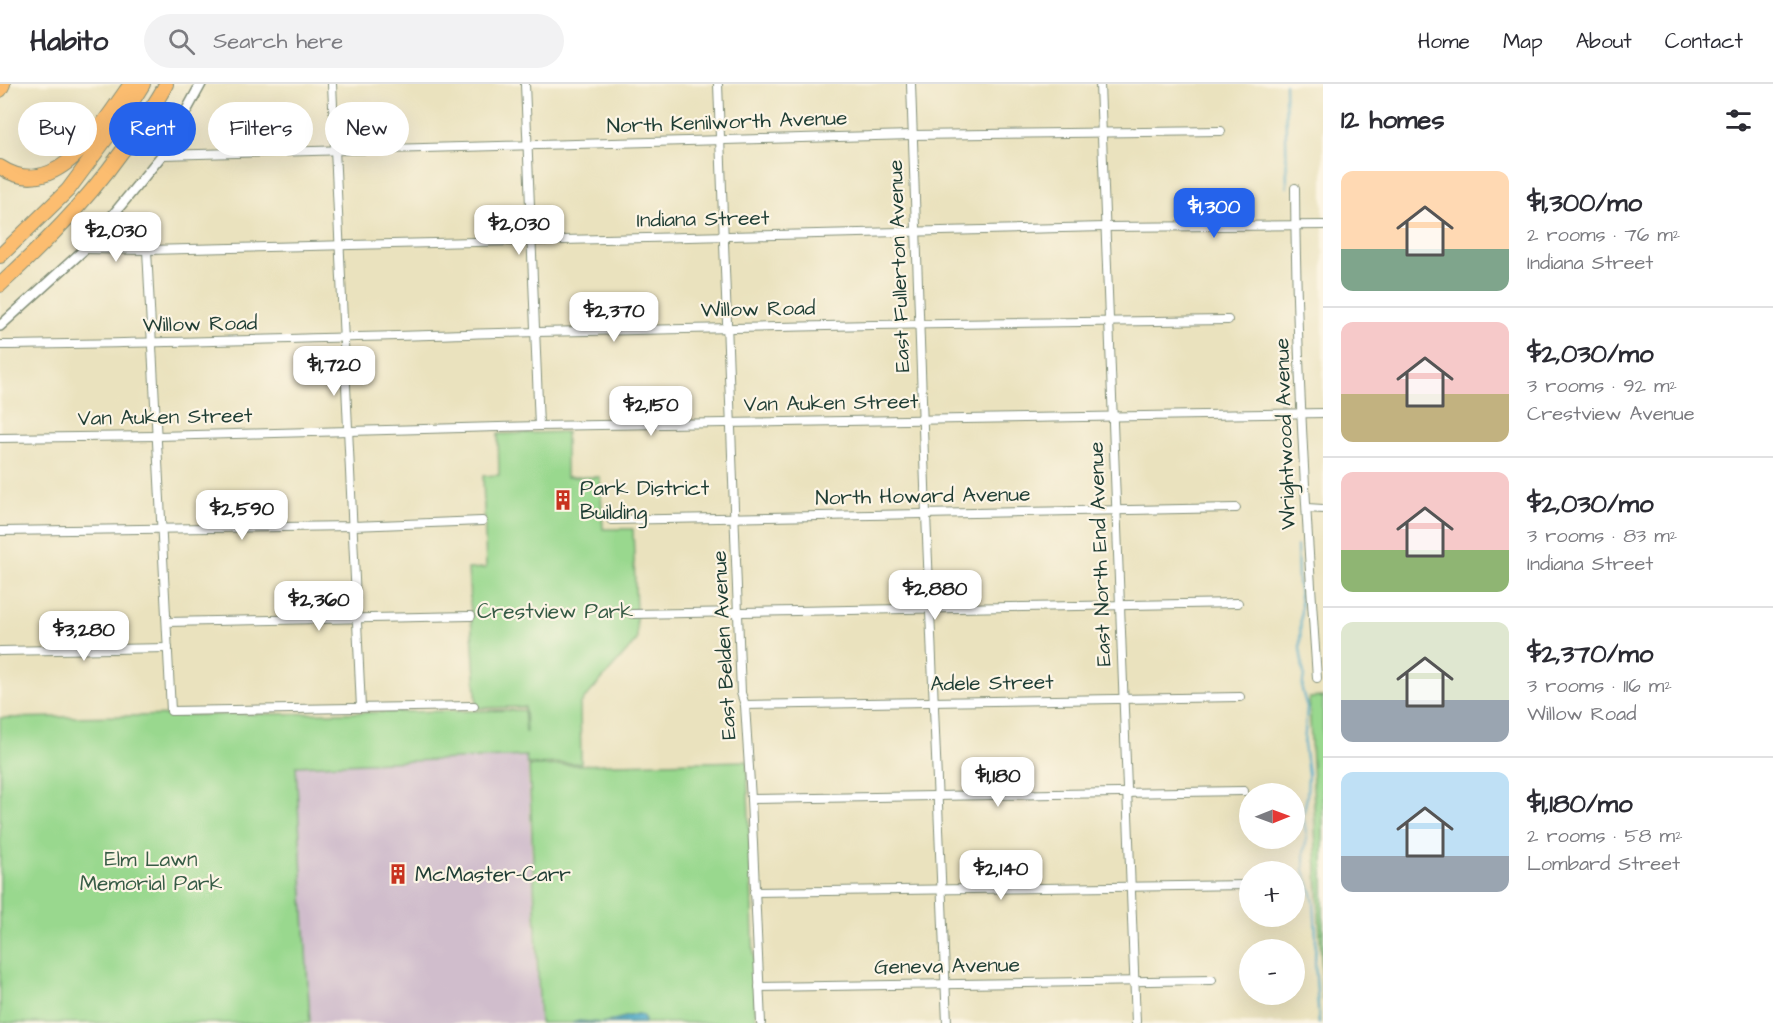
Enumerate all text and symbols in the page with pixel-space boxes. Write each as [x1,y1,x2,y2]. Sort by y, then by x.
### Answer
search box [144,14,564,68]
text: Habito [30,22,108,61]
icon: search [165,25,198,58]
text: Search here [213,26,343,57]
text: Home [1418,27,1470,56]
text: Map [1503,27,1543,56]
text: About [1576,27,1632,56]
text: Contact [1665,27,1743,56]
chip: Buy [18,102,97,156]
chip: Rent [109,102,196,156]
chip: Filters [208,102,313,156]
chip: New [325,102,409,156]
text: 12 homes [1341,102,1444,138]
street label: North Kenilworth Avenue [606,103,848,141]
icon: filters [1722,104,1755,137]
street label: East Fullerton Avenue [881,159,917,373]
text: $1,300/mo [1527,185,1642,221]
pin: $1,300 [1165,188,1263,239]
text: $1,300 [1188,193,1240,221]
icon: home [1389,195,1461,267]
street label: Indiana Street [636,203,770,235]
pin: $2,030 [470,205,568,256]
text: $2,030 [488,210,550,238]
pin: $2,030 [67,212,165,263]
text: $2,030 [85,217,147,245]
text: 2 rooms · 76 m² [1527,221,1680,249]
text: Indiana Street [1527,249,1653,277]
pin: $2,370 [565,292,663,343]
street label: Willow Road [700,293,816,325]
text: $2,370 [583,297,645,325]
street label: Willow Road [142,308,258,340]
text: $2,030/mo [1527,336,1654,372]
street label: Wrightwood Avenue [1267,337,1305,531]
pin: $1,720 [285,346,383,397]
icon: home [1389,346,1461,418]
text: $1,720 [307,351,361,379]
text: 3 rooms · 92 m² [1527,372,1677,400]
pin: $2,150 [602,386,700,437]
street label: Van Auken Street [743,387,919,419]
text: $2,150 [623,391,679,419]
text: Crestview Avenue [1527,400,1695,428]
street label: Van Auken Street [77,401,253,433]
street label: East North End Avenue [1082,441,1118,667]
place label: Park District Building [580,474,710,529]
street label: North Howard Avenue [815,480,1031,512]
text: $2,030/mo [1527,486,1654,522]
building icon: Park District Building [551,488,575,512]
pin: $2,590 [193,490,291,541]
text: $2,590 [210,495,274,523]
icon: home [1389,496,1461,568]
text: 3 rooms · 83 m² [1527,522,1677,550]
street label: East Belden Avenue [705,550,743,740]
text: Indiana Street [1527,550,1653,578]
pin: $2,880 [886,570,984,621]
text: $2,880 [903,575,967,603]
pin: $2,360 [270,581,368,632]
text: $2,360 [288,586,350,614]
park label: Crestview Park [477,597,633,626]
pin: $3,280 [35,611,133,662]
text: $3,280 [53,616,115,644]
text: $2,370/mo [1527,636,1653,672]
icon: home [1389,646,1461,718]
street label: Adele Street [930,667,1054,699]
text: 3 rooms · 116 m² [1527,672,1672,700]
text: Willow Road [1527,700,1637,728]
pin: $1,180 [949,757,1047,808]
text: $1,180 [975,762,1021,790]
north arrow [1239,783,1305,849]
map controls [1239,783,1305,1005]
text: $1,180/mo [1527,786,1633,822]
icon: home [1389,796,1461,868]
text: 2 rooms · 58 m² [1527,822,1683,850]
park label: Elm Lawn Memorial Park [80,845,222,898]
pin: $2,140 [952,850,1050,901]
text: Lombard Street [1527,850,1680,878]
text: $2,140 [974,855,1028,883]
place label: McMaster-Carr [415,860,571,889]
button: + [1239,861,1305,927]
building icon: McMaster-Carr [386,862,410,886]
button: − [1239,939,1305,1005]
street label: Geneva Avenue [874,950,1020,982]

